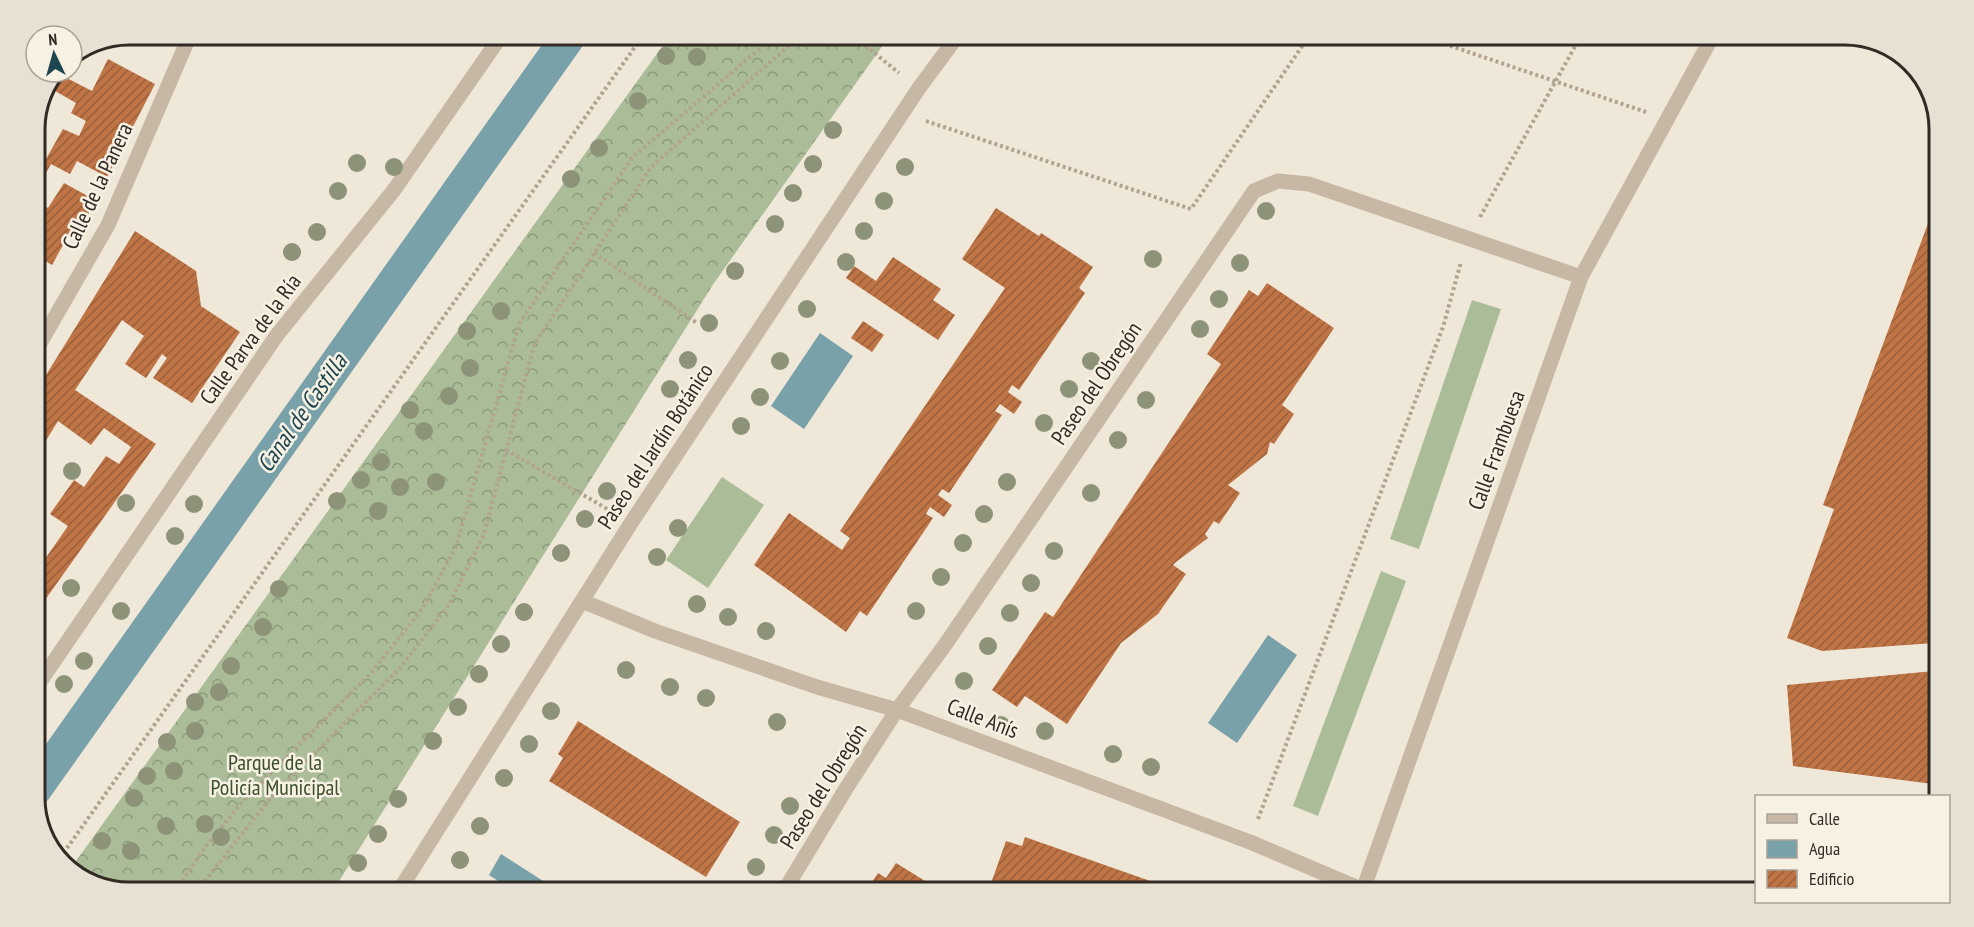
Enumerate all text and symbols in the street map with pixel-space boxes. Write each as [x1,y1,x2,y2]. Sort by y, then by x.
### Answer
north arrow [24,24,84,84]
text: N [48,29,58,49]
street label: Calle de la Panera [56,118,138,254]
street label: Calle Parva de la Ría [193,268,307,410]
street label: Paseo del Obregón [1045,316,1147,450]
water label: Canal de Castilla [249,346,355,478]
street label: Paseo del Jardín Botánico [591,358,719,534]
street label: Calle Frambuesa [1461,386,1531,514]
street label: Calle Anís [943,692,1023,744]
street label: Paseo del Obregón [773,718,873,854]
park label: Parque de la Policía Municipal [211,748,340,801]
legend [1755,795,1950,903]
text: Calle [1809,807,1840,830]
text: Agua [1809,837,1840,860]
text: Edificio [1809,867,1855,890]

